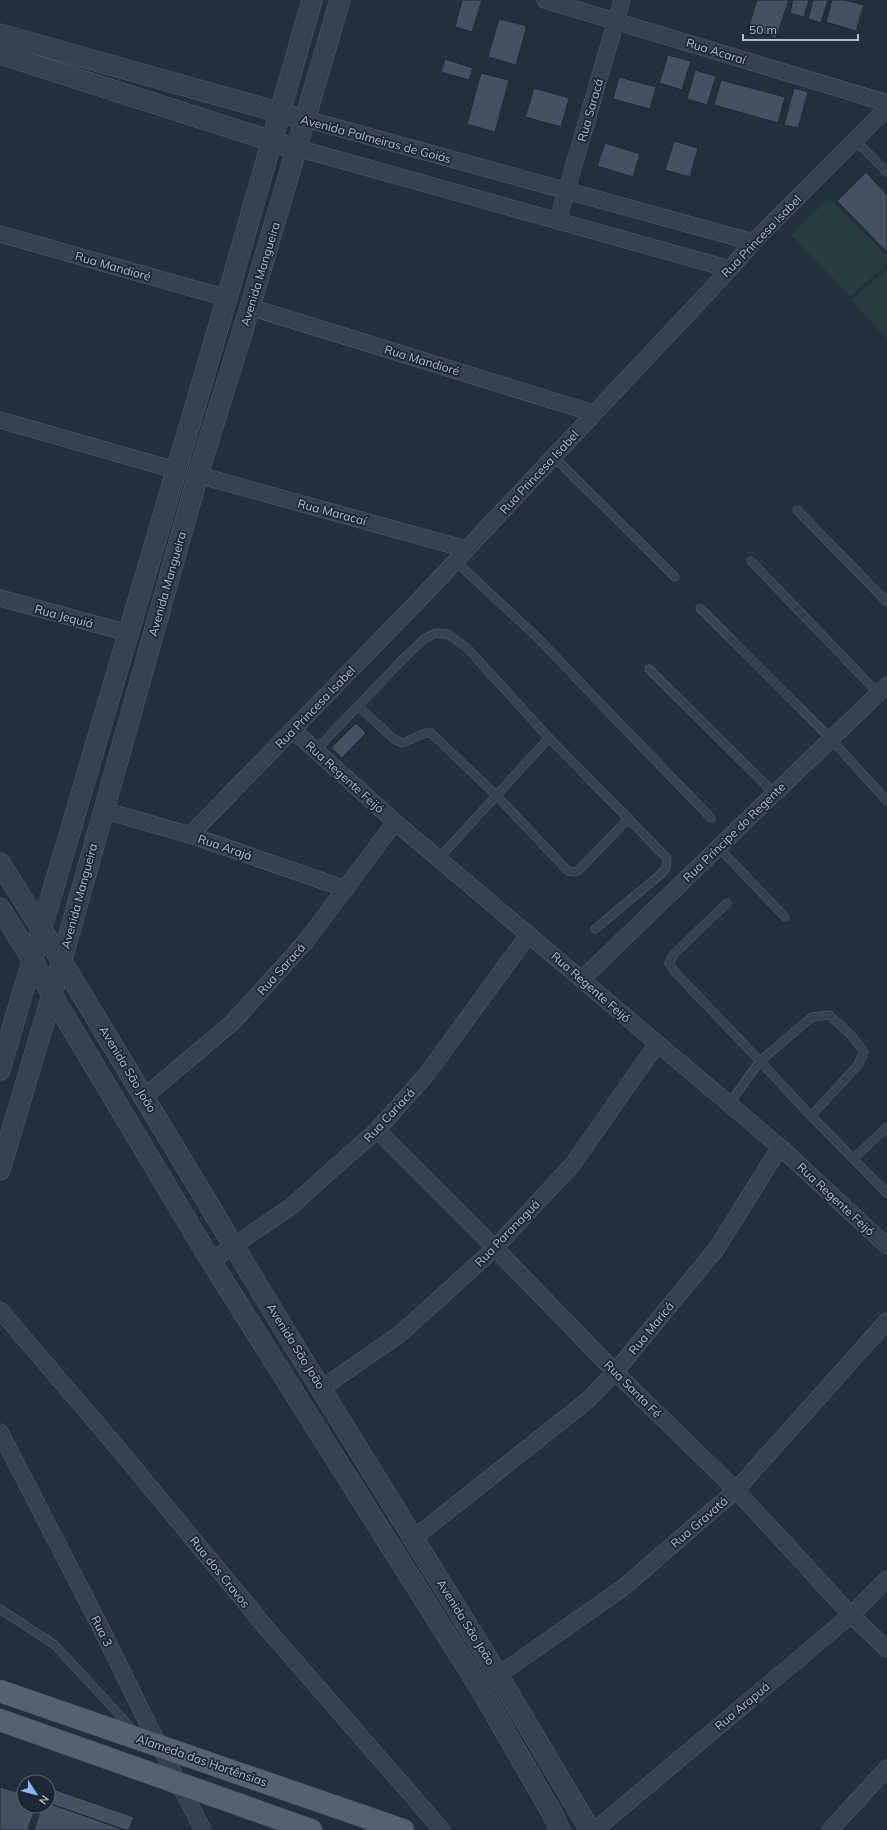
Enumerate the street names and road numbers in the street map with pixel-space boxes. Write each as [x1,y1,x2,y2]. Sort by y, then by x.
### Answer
street label: Rua Acaraí [684,35,749,68]
street label: Rua Saracá [574,77,606,143]
street label: Avenida Palmeiras de Goiás [299,112,453,166]
street label: Rua Princesa Isabel [718,192,804,280]
street label: Avenida Mangueira [237,220,283,328]
street label: Rua Mandioré [74,248,152,284]
street label: Rua Mandioré [383,341,461,379]
street label: Rua Princesa Isabel [496,427,582,517]
street label: Rua Maracaí [296,496,369,529]
street label: Avenida Mangueira [145,530,189,638]
street label: Rua Jequiá [33,601,95,631]
street label: Rua Princesa Isabel [272,663,358,751]
street label: Rua Regente Feijó [303,738,387,816]
street label: Rua Príncipe do Regente [680,779,788,885]
street label: Rua Arajá [196,831,254,863]
street label: Avenida Mangueira [58,842,100,950]
street label: Rua Saracá [254,940,308,998]
street label: Rua Regente Feijó [548,948,634,1026]
street label: Avenida São João [96,1023,160,1115]
street label: Rua Cariacá [360,1085,418,1145]
street label: Rua Regente Feijó [794,1159,878,1239]
street label: Rua Paranaguá [471,1196,543,1270]
street label: Rua Maricá [625,1299,677,1357]
street label: Avenida São João [264,1300,328,1392]
street label: Rua Santa Fé [601,1357,665,1421]
street label: Rua Gravatá [667,1493,731,1551]
street label: Rua dos Cravos [187,1533,253,1611]
street label: Avenida São João [434,1576,498,1668]
street label: Rua 3 [88,1613,116,1649]
street label: Rua Arapuá [711,1679,773,1733]
street label: Alameda das Hortênsias [135,1731,269,1789]

